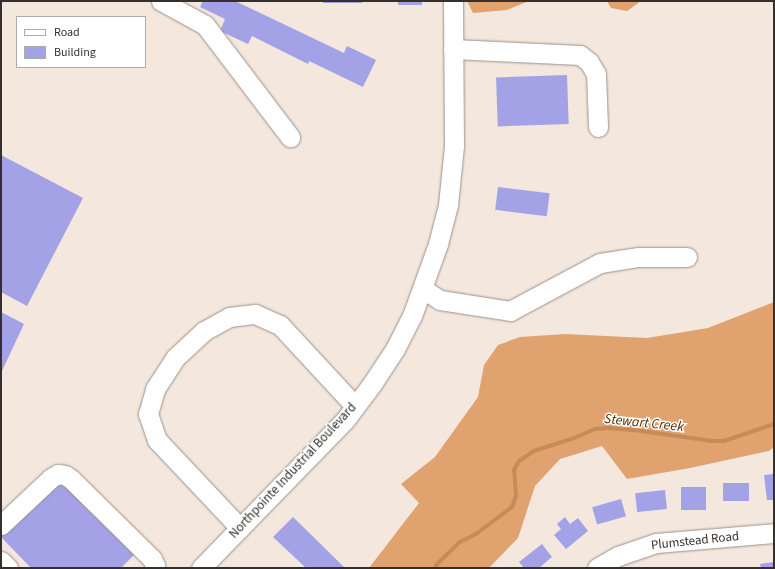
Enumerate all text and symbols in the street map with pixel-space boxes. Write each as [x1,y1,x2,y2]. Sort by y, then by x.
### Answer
legend [16,16,146,68]
text: Road [54,24,80,41]
text: Building [54,44,96,61]
street label: Northpointe Industrial Boulevard [226,400,360,542]
water label: Stewart Creek [603,410,685,436]
street label: Plumstead Road [650,529,740,553]

